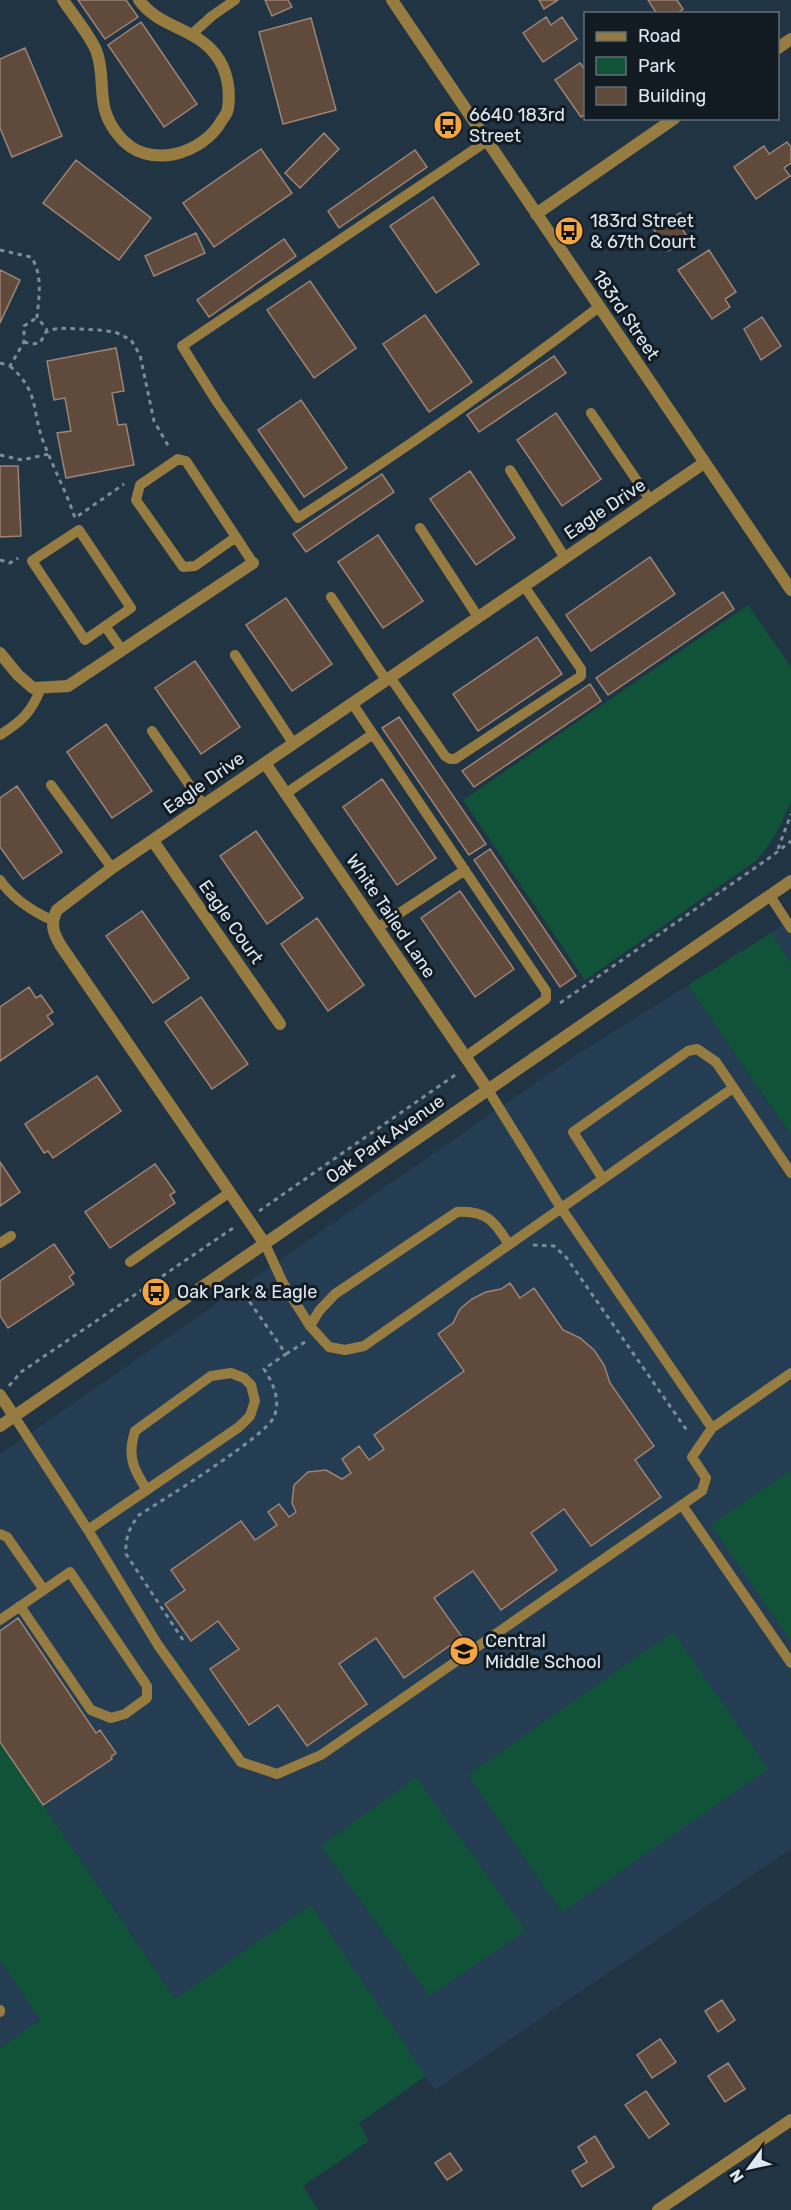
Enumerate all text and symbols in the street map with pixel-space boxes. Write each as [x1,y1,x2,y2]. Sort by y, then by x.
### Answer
legend [584,12,779,120]
text: Road [638,25,681,47]
text: Park [638,55,676,77]
text: Building [638,85,706,107]
place label: 6640 183rd Street [469,104,565,147]
bus stop icon: 6640 183rd Street [432,109,464,141]
place label: 183rd Street & 67th Court [590,210,696,253]
bus stop icon: 183rd Street & 67th Court [553,215,585,247]
street label: 183rd Street [588,266,664,364]
street label: Eagle Drive [560,474,650,544]
street label: Eagle Drive [159,747,249,819]
street label: White Tailed Lane [341,850,441,982]
street label: Eagle Court [194,876,268,968]
street label: Oak Park Avenue [321,1090,449,1188]
bus stop icon: Oak Park & Eagle [140,1276,172,1308]
place label: Oak Park & Eagle [177,1281,317,1303]
place label: Central Middle School [485,1630,601,1673]
school or university icon: Central Middle School [448,1635,480,1667]
north arrow [719,2138,779,2198]
text: N [726,2166,748,2186]

